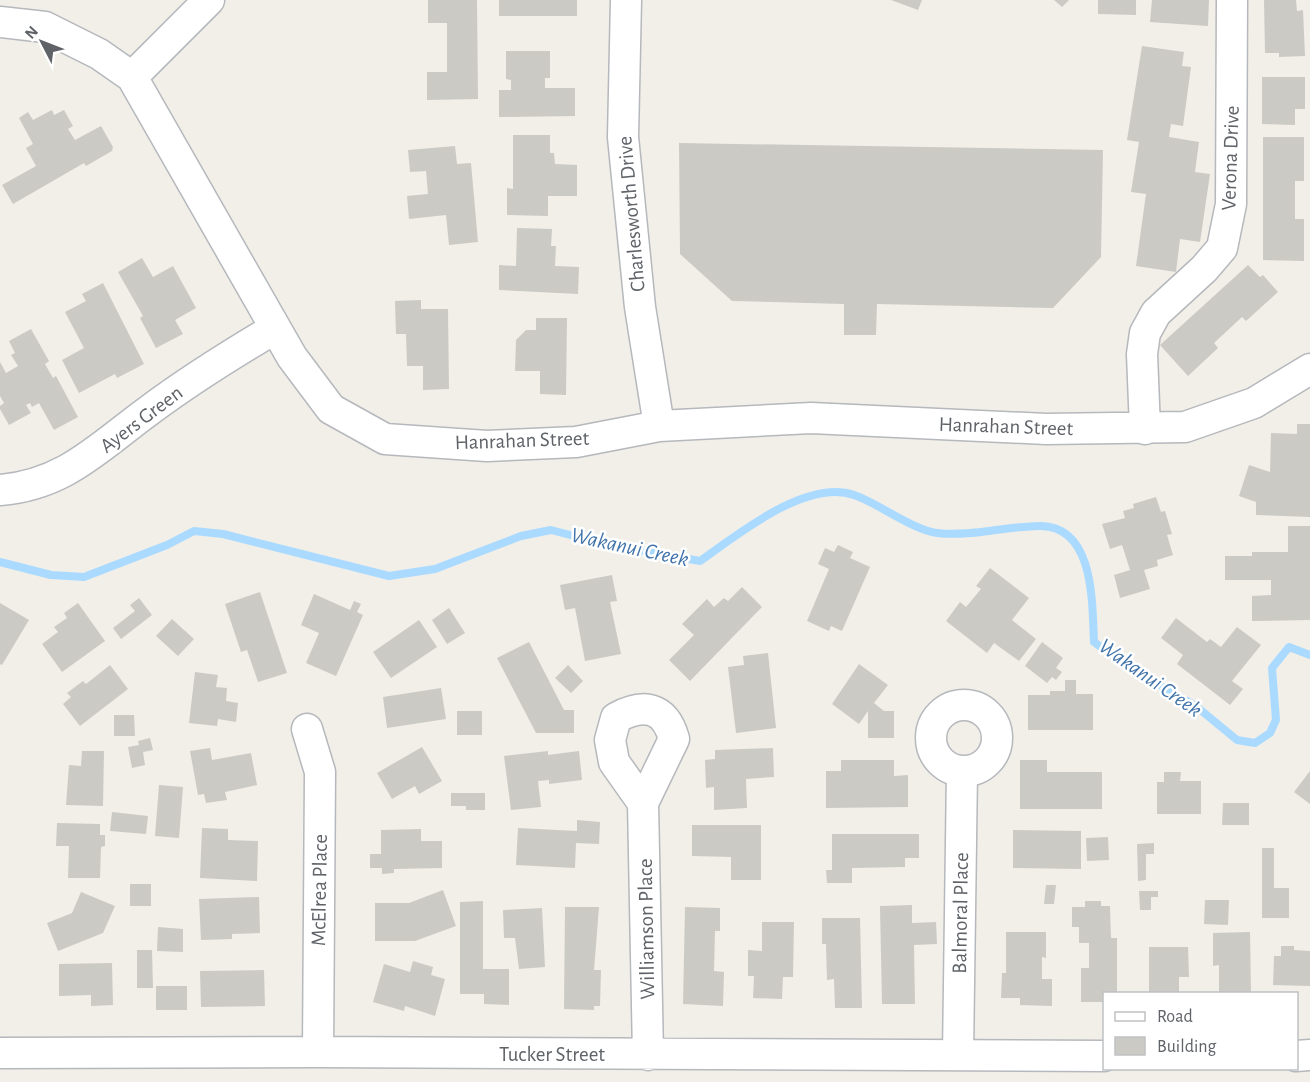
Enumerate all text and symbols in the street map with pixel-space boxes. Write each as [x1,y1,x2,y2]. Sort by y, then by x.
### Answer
north arrow [12,12,72,72]
text: N [22,23,41,42]
street label: Verona Drive [1218,105,1243,211]
street label: Charlesworth Drive [614,135,649,293]
street label: Ayers Green [96,382,186,457]
street label: Hanrahan Street [938,414,1074,439]
street label: Hanrahan Street [454,428,590,453]
water label: Wakanui Creek [569,524,691,570]
water label: Wakanui Creek [1095,634,1206,721]
street label: McElrea Place [308,834,331,946]
street label: Balmoral Place [949,852,972,974]
street label: Williamson Place [635,858,658,1000]
legend [1103,992,1298,1070]
text: Road [1157,1008,1193,1026]
text: Building [1157,1038,1217,1056]
street label: Tucker Street [499,1044,605,1065]

